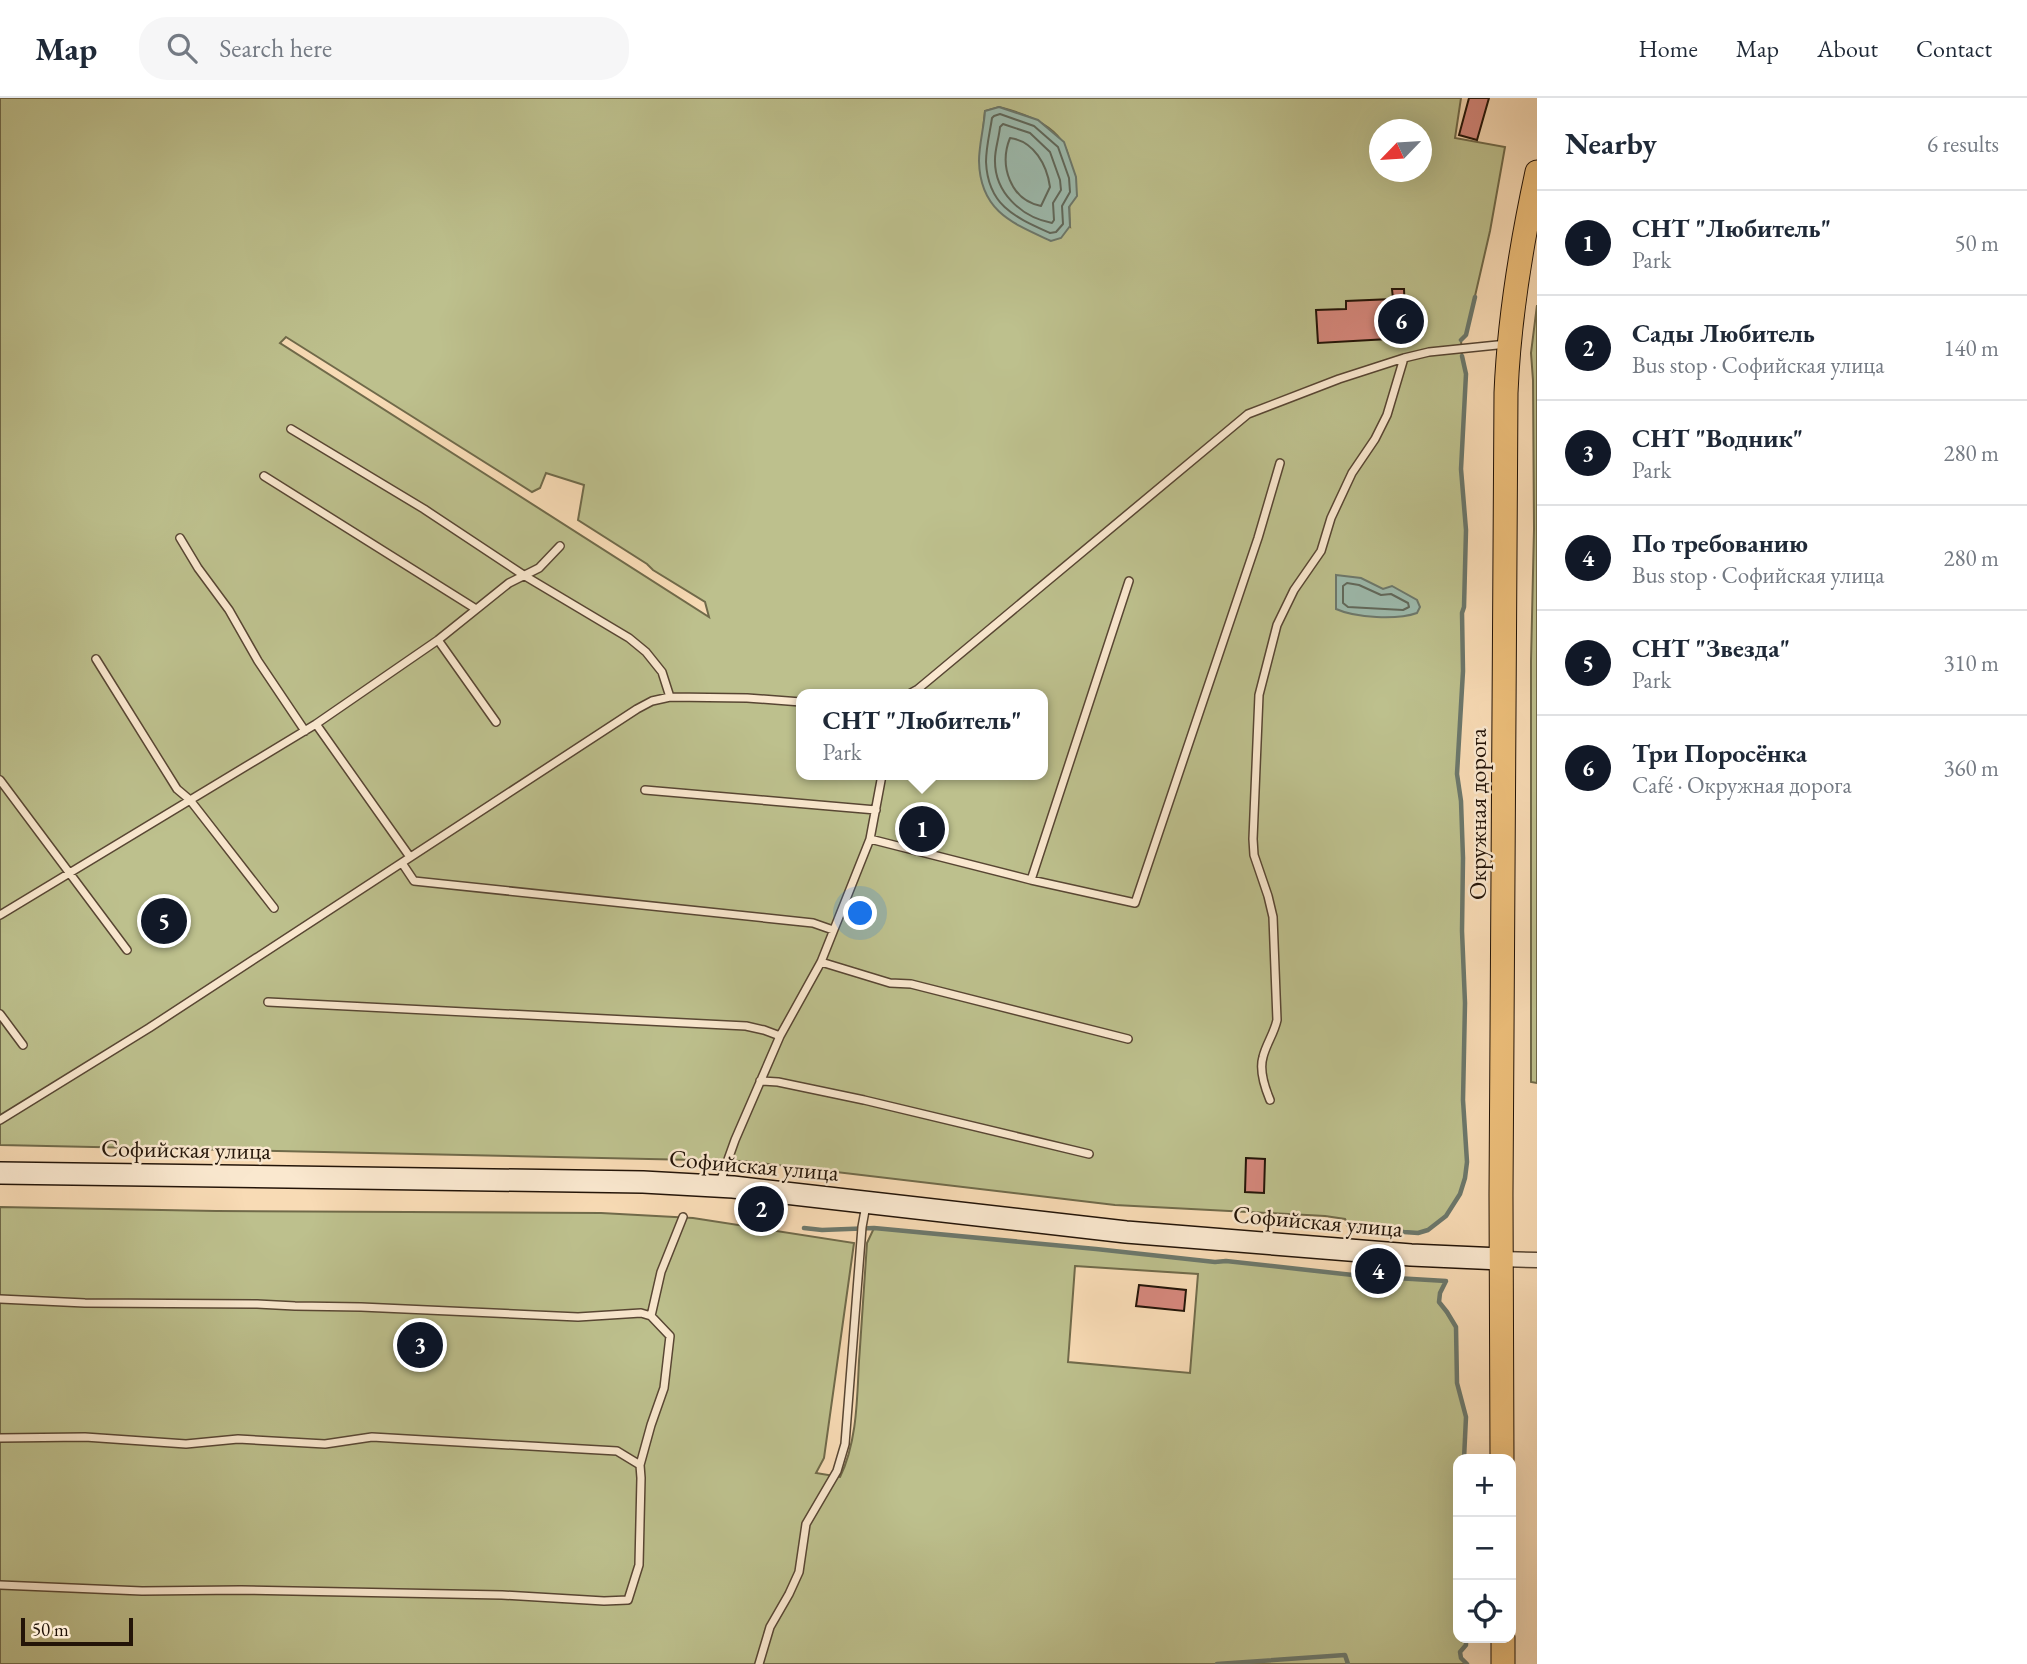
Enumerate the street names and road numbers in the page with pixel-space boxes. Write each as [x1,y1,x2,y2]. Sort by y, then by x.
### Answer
street label: Окружная дорога [1462,728,1493,900]
street label: Софийская улица [101,1132,272,1166]
street label: Софийская улица [668,1142,840,1188]
street label: Софийская улица [1232,1198,1404,1244]

